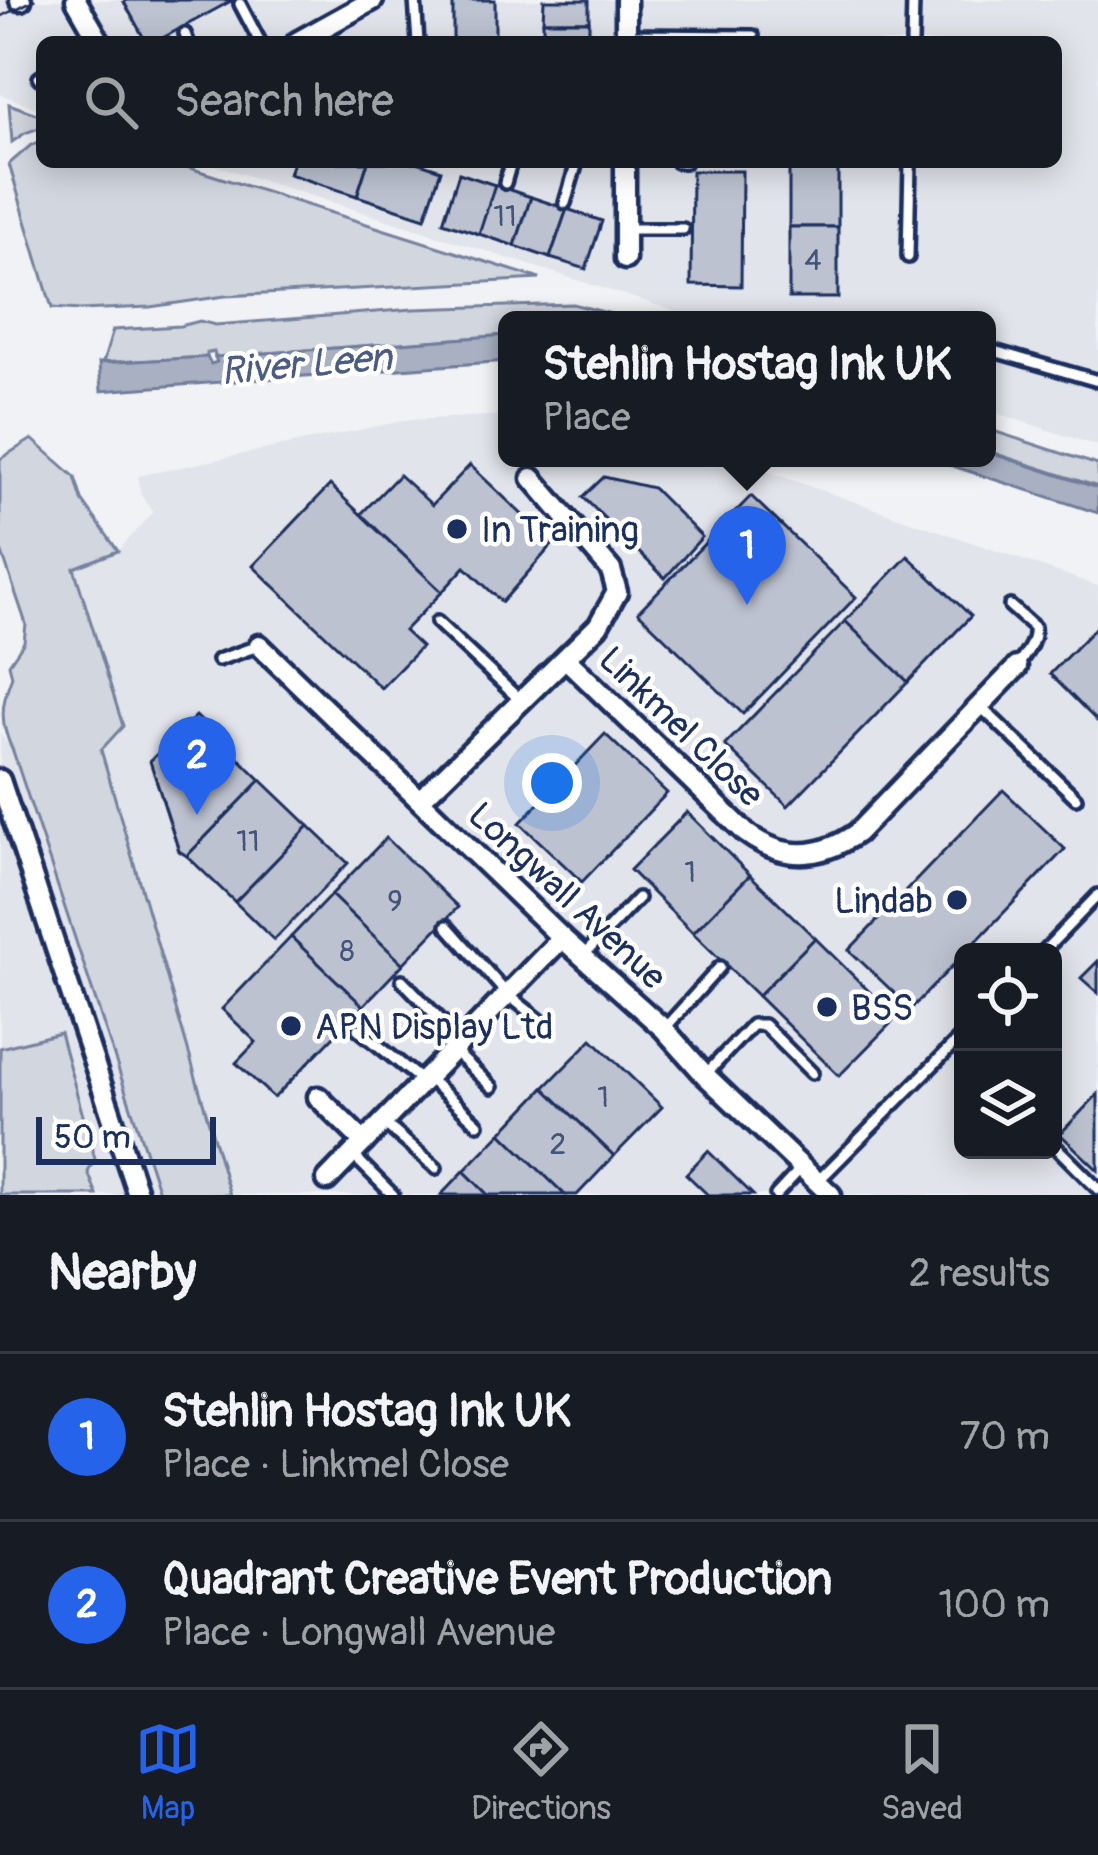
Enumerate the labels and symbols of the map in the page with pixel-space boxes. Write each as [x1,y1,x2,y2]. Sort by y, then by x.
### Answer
house number: 11 [493,198,517,235]
house number: 4 [804,242,822,279]
water label: River Leen [219,332,396,396]
pin: 1 [708,506,786,605]
place label: In Training [481,508,639,553]
marker: In Training [444,516,470,542]
street label: Linkmel Close [589,637,773,817]
pin: 2 [158,716,236,815]
your location [522,753,582,813]
street label: Longwall Avenue [459,793,676,999]
house number: 11 [236,823,260,860]
house number: 1 [684,854,696,891]
place label: Lindab [834,879,933,924]
house number: 9 [387,883,403,920]
marker: Lindab [944,887,970,913]
house number: 8 [339,933,355,970]
place label: BSS [851,986,913,1031]
marker: BSS [814,994,840,1020]
place label: APN Display Ltd [315,1005,553,1050]
marker: APN Display Ltd [278,1013,304,1039]
house number: 1 [597,1079,609,1116]
scale bar [36,1111,216,1164]
house number: 2 [550,1126,566,1163]

